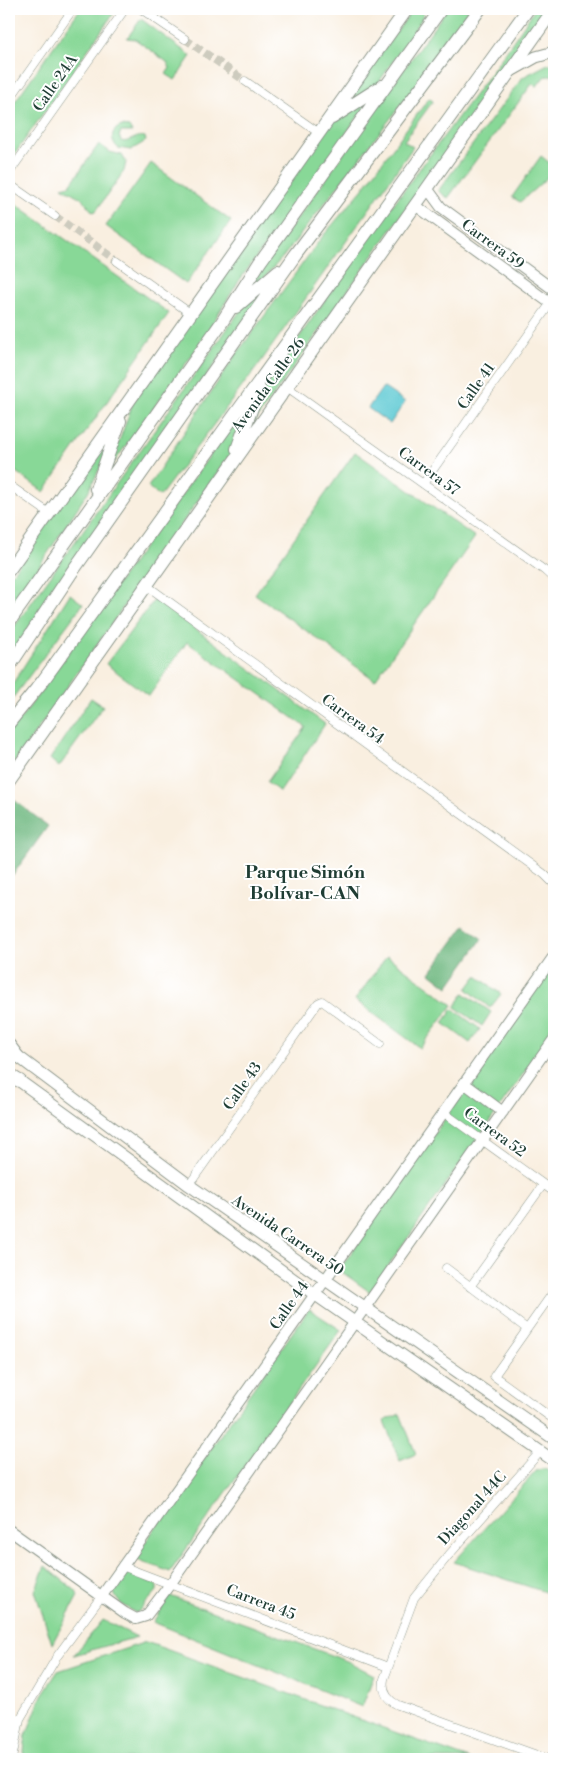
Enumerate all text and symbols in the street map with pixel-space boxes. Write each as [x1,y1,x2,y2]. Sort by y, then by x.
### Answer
street label: Calle 24A [29,51,82,115]
street label: Carrera 59 [458,215,528,274]
street label: Avenida Calle 26 [227,334,309,437]
street label: Calle 41 [453,359,500,413]
street label: Carrera 57 [394,443,463,500]
street label: Carrera 54 [318,690,388,749]
district label: Parque Simón Bolívar-CAN [245,861,365,905]
street label: Calle 43 [219,1058,266,1114]
street label: Carrera 52 [460,1103,530,1161]
street label: Avenida Carrera 50 [227,1190,348,1280]
street label: Calle 44 [266,1277,313,1334]
street label: Diagonal 44C [434,1467,511,1549]
street label: Carrera 45 [223,1581,298,1624]

